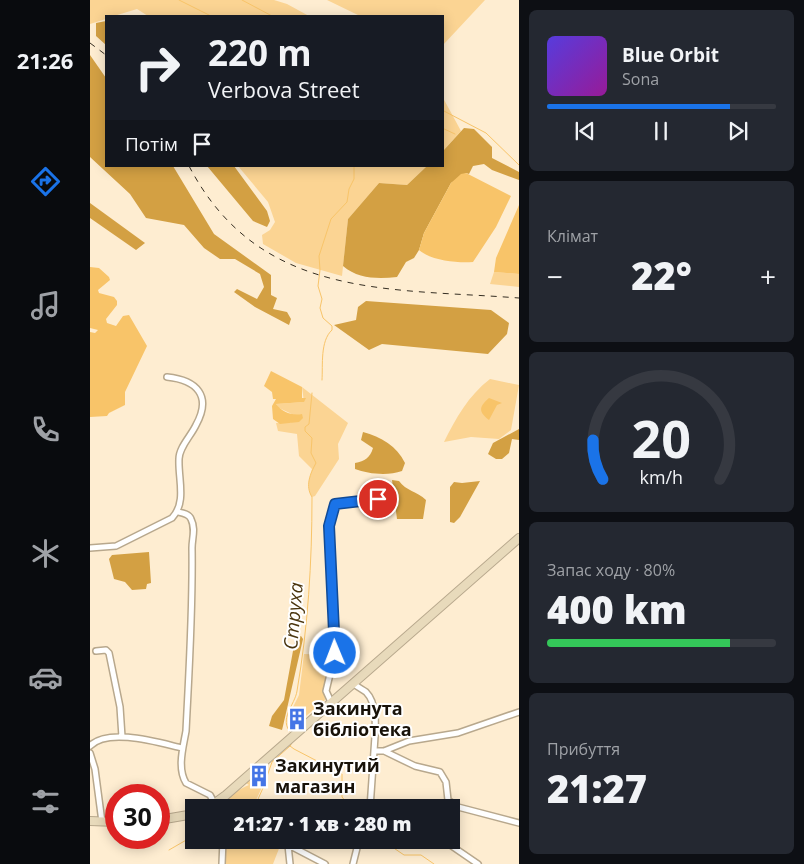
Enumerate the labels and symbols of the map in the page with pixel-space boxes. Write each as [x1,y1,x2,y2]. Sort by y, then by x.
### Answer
pin [357,478,399,520]
water label: Струха [277,581,309,651]
position arrow [308,626,360,678]
place label: Закинута бібліотека [313,696,412,741]
building icon: Закинута бібліотека [284,706,310,732]
place label: Закинутий магазин [275,753,380,798]
building icon: Закинутий магазин [246,763,272,789]
speed limit sign: 30 [105,784,170,849]

